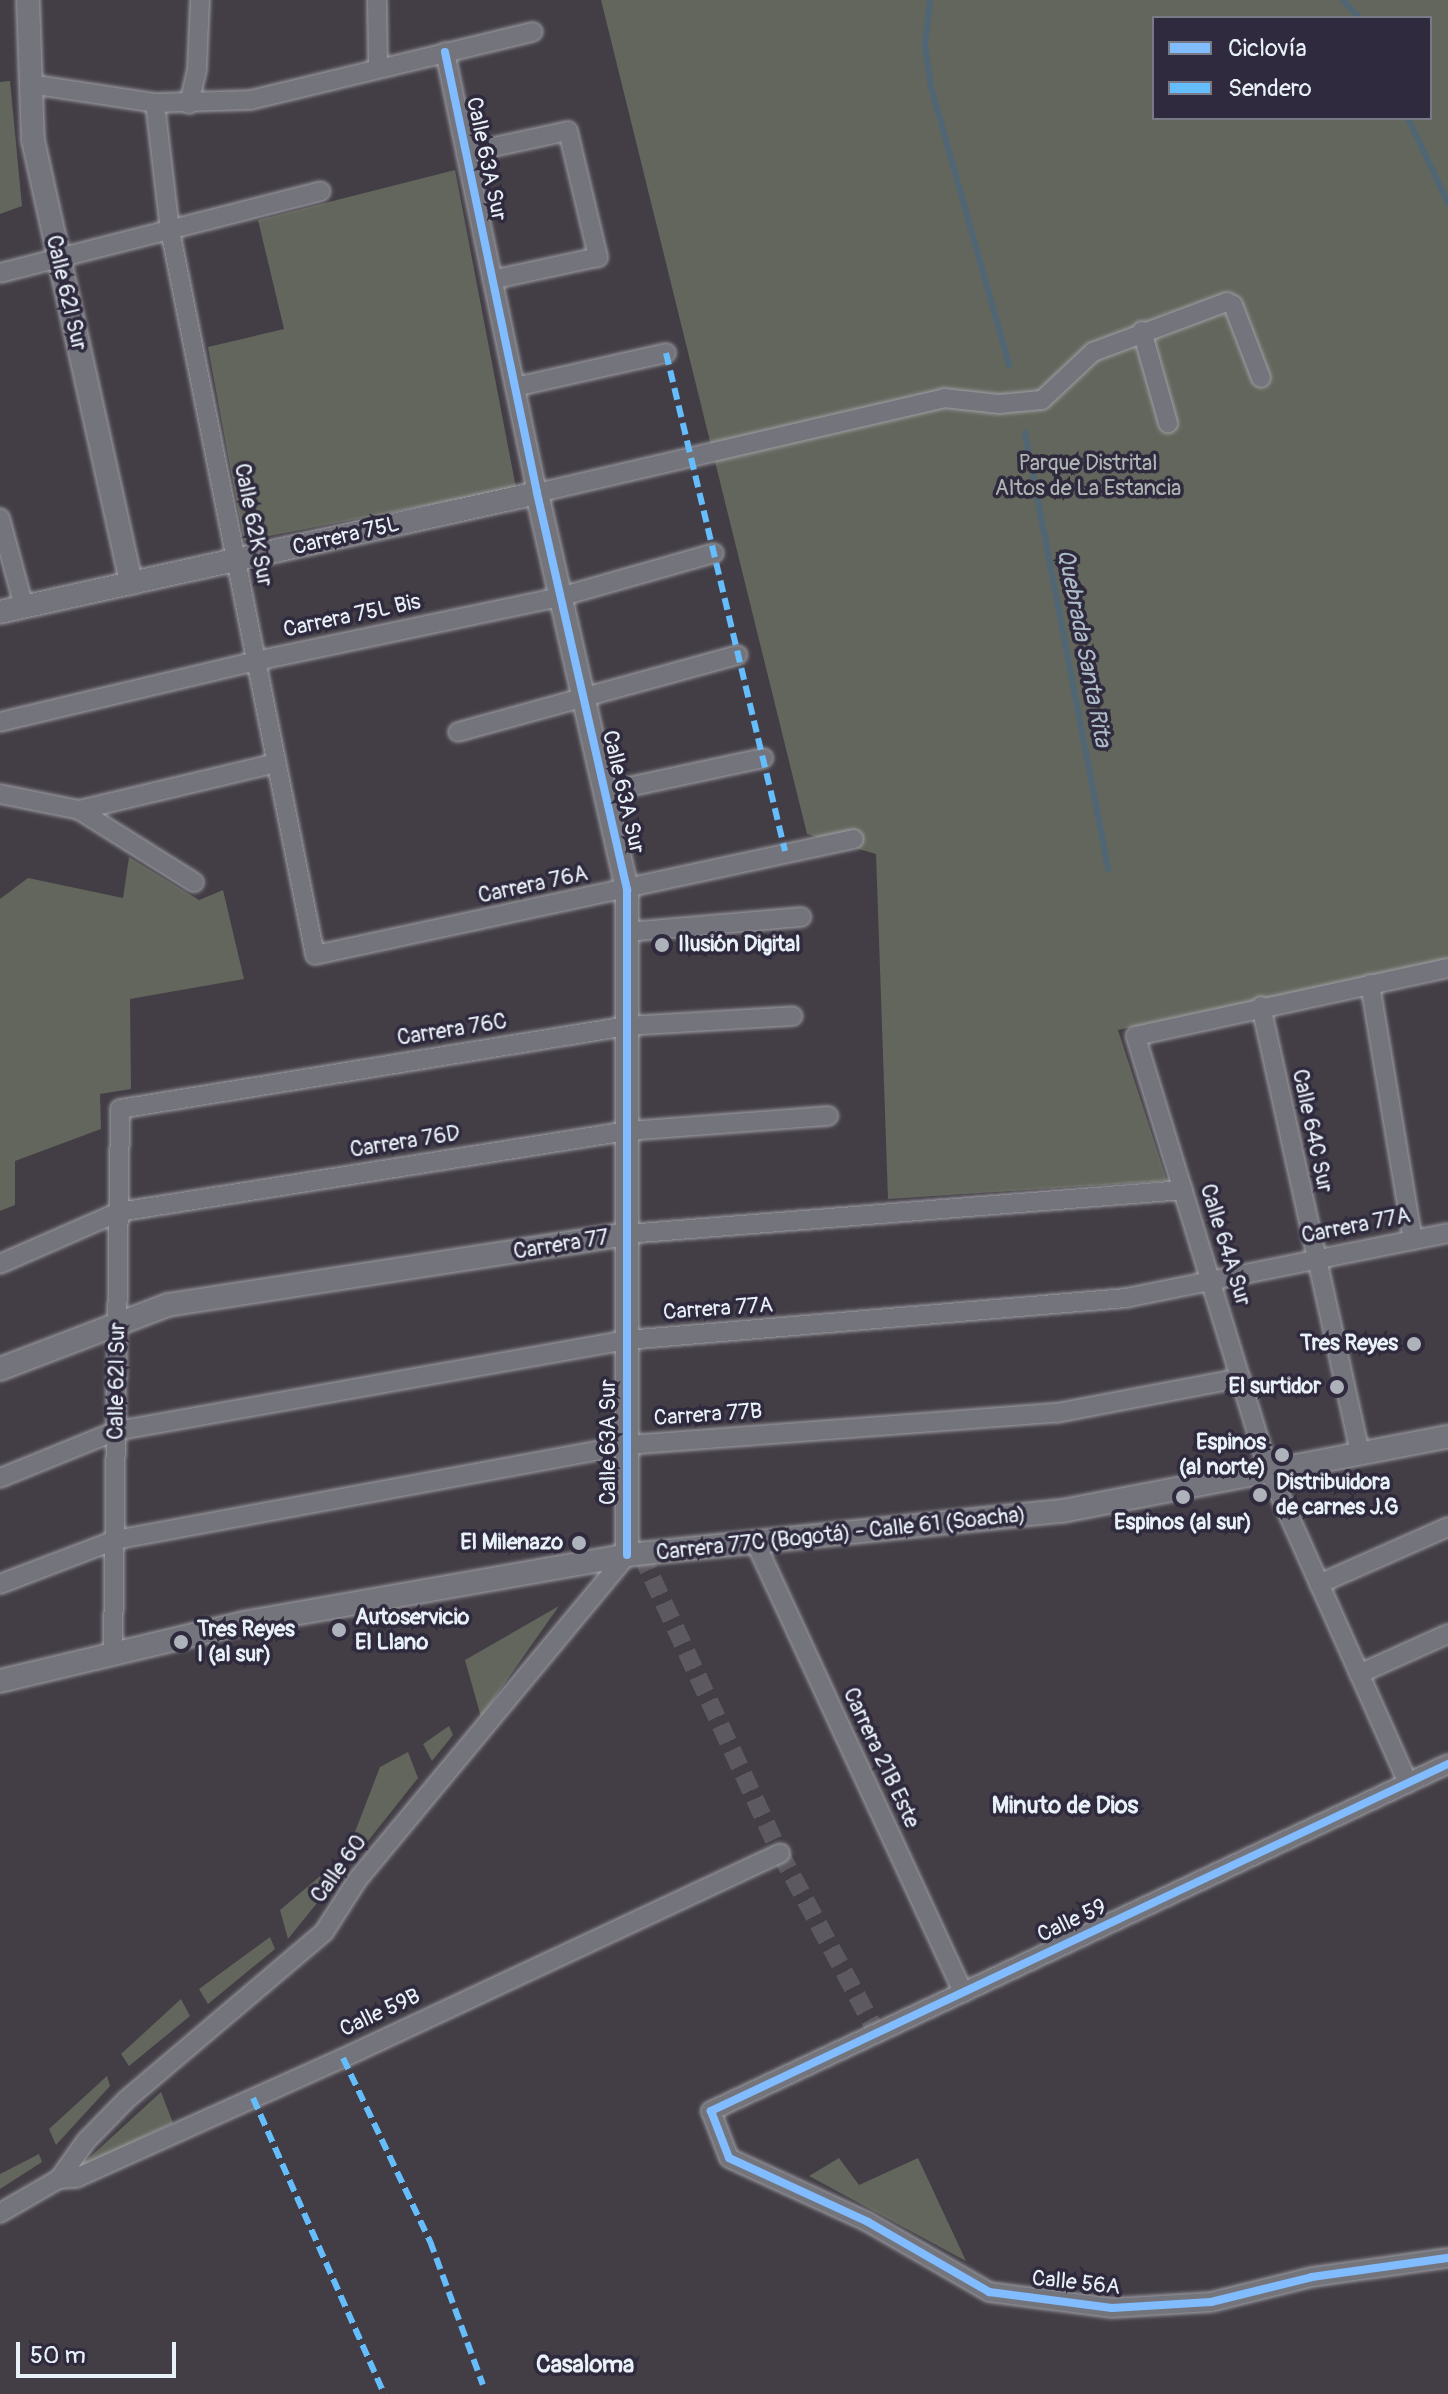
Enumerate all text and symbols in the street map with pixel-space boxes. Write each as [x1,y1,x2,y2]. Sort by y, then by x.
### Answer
legend [1152,16,1432,120]
text: Ciclovía [1228,34,1307,63]
text: Sendero [1228,74,1312,103]
street label: Calle 63A Sur [460,95,512,223]
street label: Calle 62I Sur [40,233,92,353]
park label: Parque Distrital Altos de La Estancia [995,450,1181,502]
street label: Calle 62K Sur [228,461,278,589]
street label: Carrera 75L [290,511,402,561]
water label: Quebrada Santa Rita [1051,547,1117,749]
street label: Carrera 75L Bis [281,589,423,643]
street label: Calle 63A Sur [596,728,650,856]
street label: Carrera 76A [476,860,590,910]
place label: Ilusión Digital [678,932,801,958]
marker: Ilusión Digital [653,936,671,954]
street label: Carrera 76C [395,1008,509,1052]
street label: Calle 64C Sur [1286,1067,1338,1195]
street label: Carrera 76D [348,1120,462,1164]
street label: Calle 64A Sur [1194,1181,1256,1309]
street label: Carrera 77A [1299,1203,1413,1249]
street label: Carrera 77 [512,1224,610,1266]
street label: Carrera 77A [662,1292,774,1326]
street label: Calle 62I Sur [103,1322,131,1440]
place label: Tres Reyes [1300,1331,1398,1357]
marker: Tres Reyes [1405,1335,1423,1353]
place label: El surtidor [1228,1374,1321,1400]
marker: El surtidor [1328,1378,1346,1396]
street label: Calle 63A Sur [596,1379,622,1505]
street label: Carrera 77B [653,1398,763,1432]
place label: Espinos (al norte) [1179,1429,1266,1480]
marker: Espinos (al norte) [1273,1446,1291,1464]
place label: Distribuidora de carnes J.G [1276,1469,1399,1520]
marker: Distribuidora de carnes J.G [1251,1486,1269,1504]
marker: Espinos (al sur) [1174,1488,1192,1506]
street label: Carrera 77C (Bogotá) - Calle 61 (Soacha) [655,1501,1027,1567]
place label: Espinos (al sur) [1114,1510,1252,1536]
place label: El Milenazo [460,1530,563,1556]
marker: El Milenazo [570,1534,588,1552]
place label: Autoservicio El Llano [355,1604,469,1656]
place label: Tres Reyes I (al sur) [197,1616,295,1668]
marker: Autoservicio El Llano [330,1621,348,1639]
marker: Tres Reyes I (al sur) [172,1633,190,1651]
street label: Carrera 21B Este [837,1684,925,1832]
district label: Minuto de Dios [992,1792,1138,1820]
street label: Calle 60 [305,1830,373,1908]
street label: Calle 59 [1033,1894,1111,1948]
street label: Calle 59B [336,1983,424,2043]
street label: Calle 56A [1030,2265,1122,2301]
scale bar [20,2326,180,2376]
text: 50 m [30,2341,86,2370]
district label: Casaloma [536,2351,634,2379]

